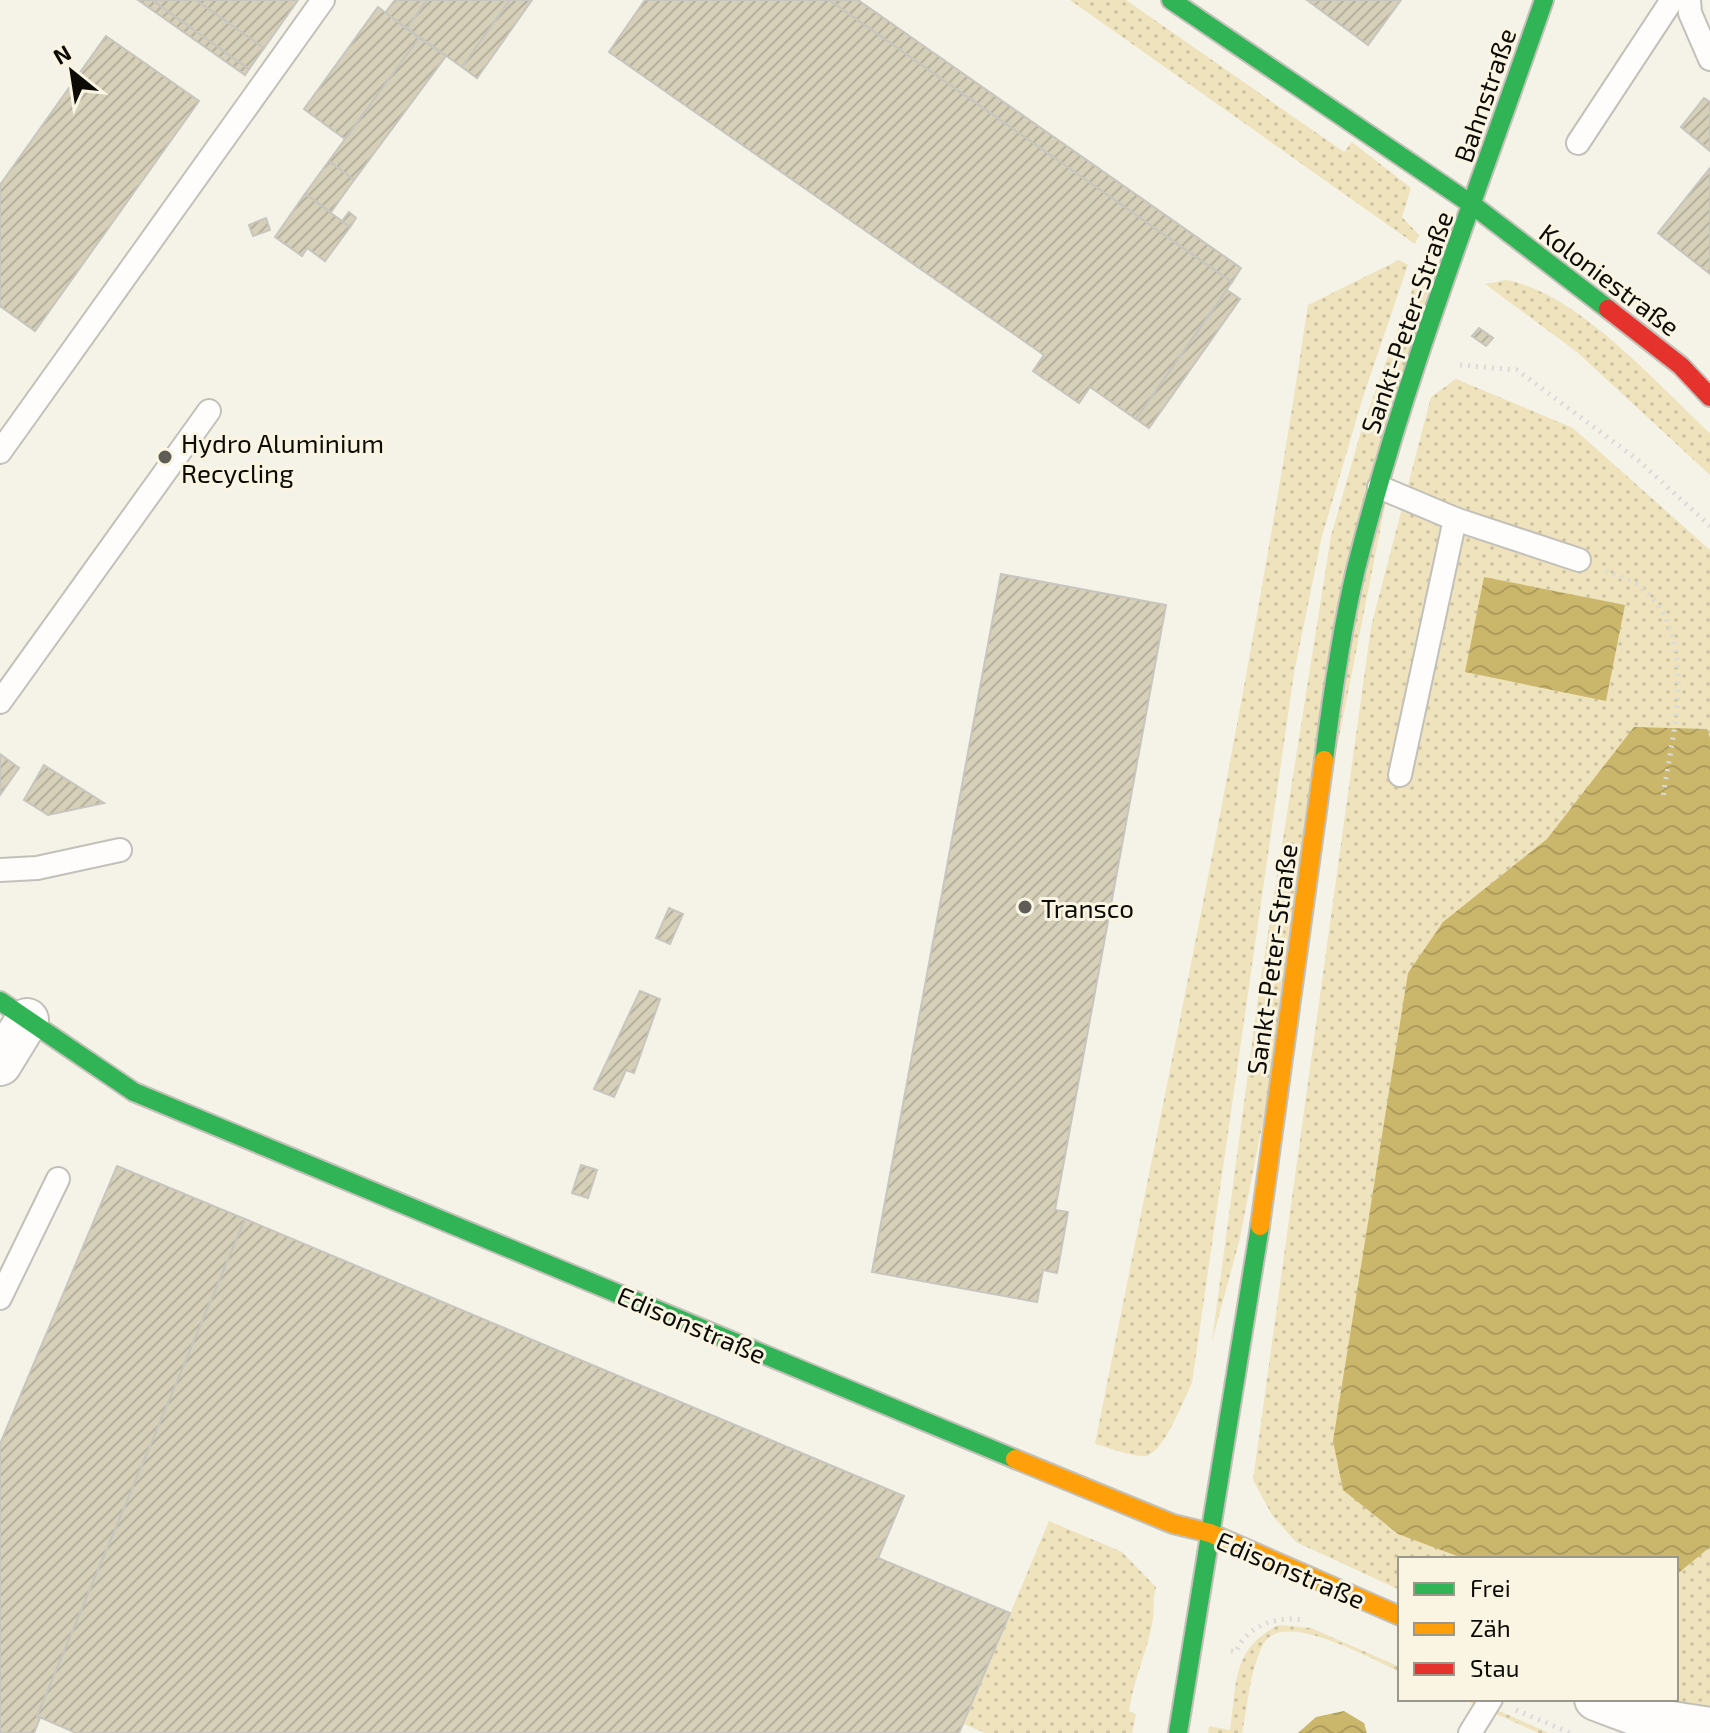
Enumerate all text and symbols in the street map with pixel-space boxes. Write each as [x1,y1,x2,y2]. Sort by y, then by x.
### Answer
street label: Bahnstraße [1447,24,1521,166]
north arrow [32,32,112,112]
text: N [48,39,75,69]
street label: Sankt-Peter-Straße [1353,207,1459,437]
street label: Koloniestraße [1534,216,1686,342]
place label: Hydro Aluminium Recycling [181,427,384,488]
marker: Hydro Aluminium Recycling [156,448,174,466]
street label: Sankt-Peter-Straße [1239,842,1303,1076]
place label: Transco [1041,892,1134,923]
marker: Transco [1016,898,1034,916]
street label: Edisonstraße [613,1279,771,1369]
street label: Edisonstraße [1212,1524,1370,1614]
legend [1398,1557,1678,1701]
text: Frei [1470,1573,1511,1602]
text: Zäh [1470,1613,1511,1642]
text: Stau [1470,1653,1519,1682]

